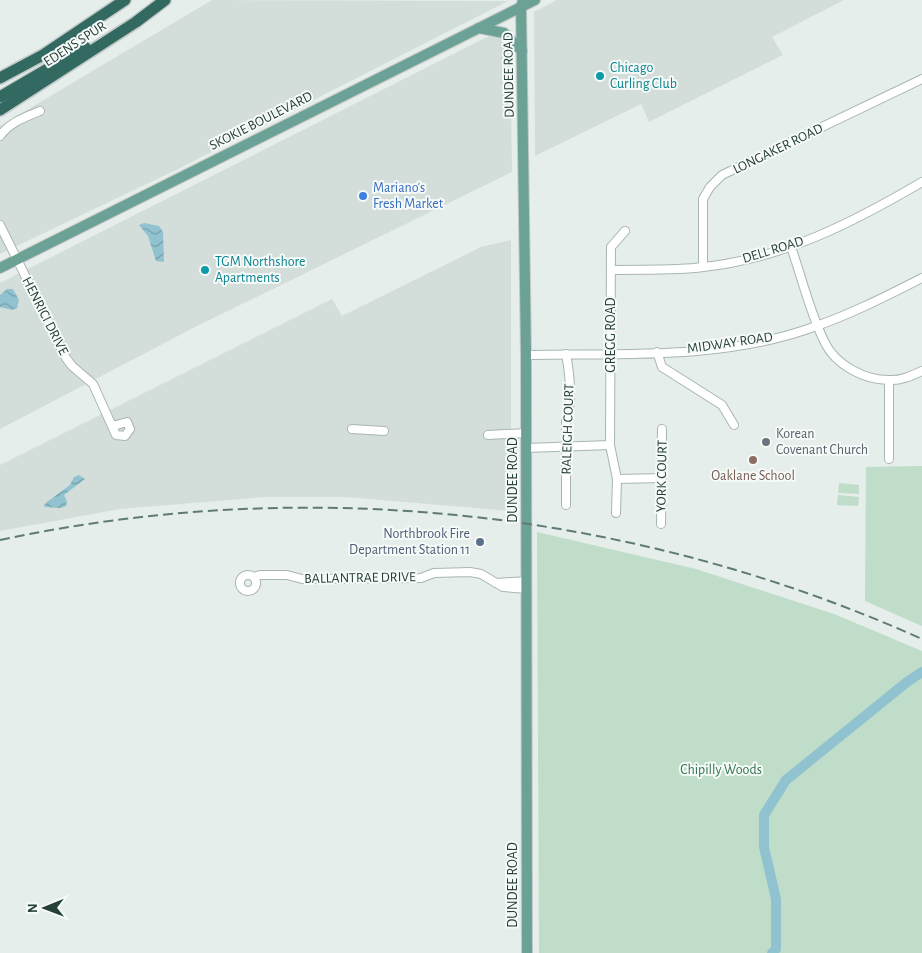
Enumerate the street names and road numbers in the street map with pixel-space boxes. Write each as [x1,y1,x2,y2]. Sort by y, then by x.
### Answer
street label: EDENS SPUR [41,19,109,69]
street label: DUNDEE ROAD [501,32,517,118]
street label: SKOKIE BOULEVARD [207,89,315,153]
street label: LONGAKER ROAD [731,121,825,177]
street label: DELL ROAD [741,234,805,266]
street label: HENRICI DRIVE [19,275,71,357]
street label: GREGG ROAD [604,297,618,373]
street label: MIDWAY ROAD [686,330,774,356]
street label: RALEIGH COURT [559,383,577,475]
street label: DUNDEE ROAD [506,437,520,523]
street label: YORK COURT [654,439,670,512]
street label: BALLANTRAE DRIVE [304,570,416,586]
street label: DUNDEE ROAD [506,842,520,928]

